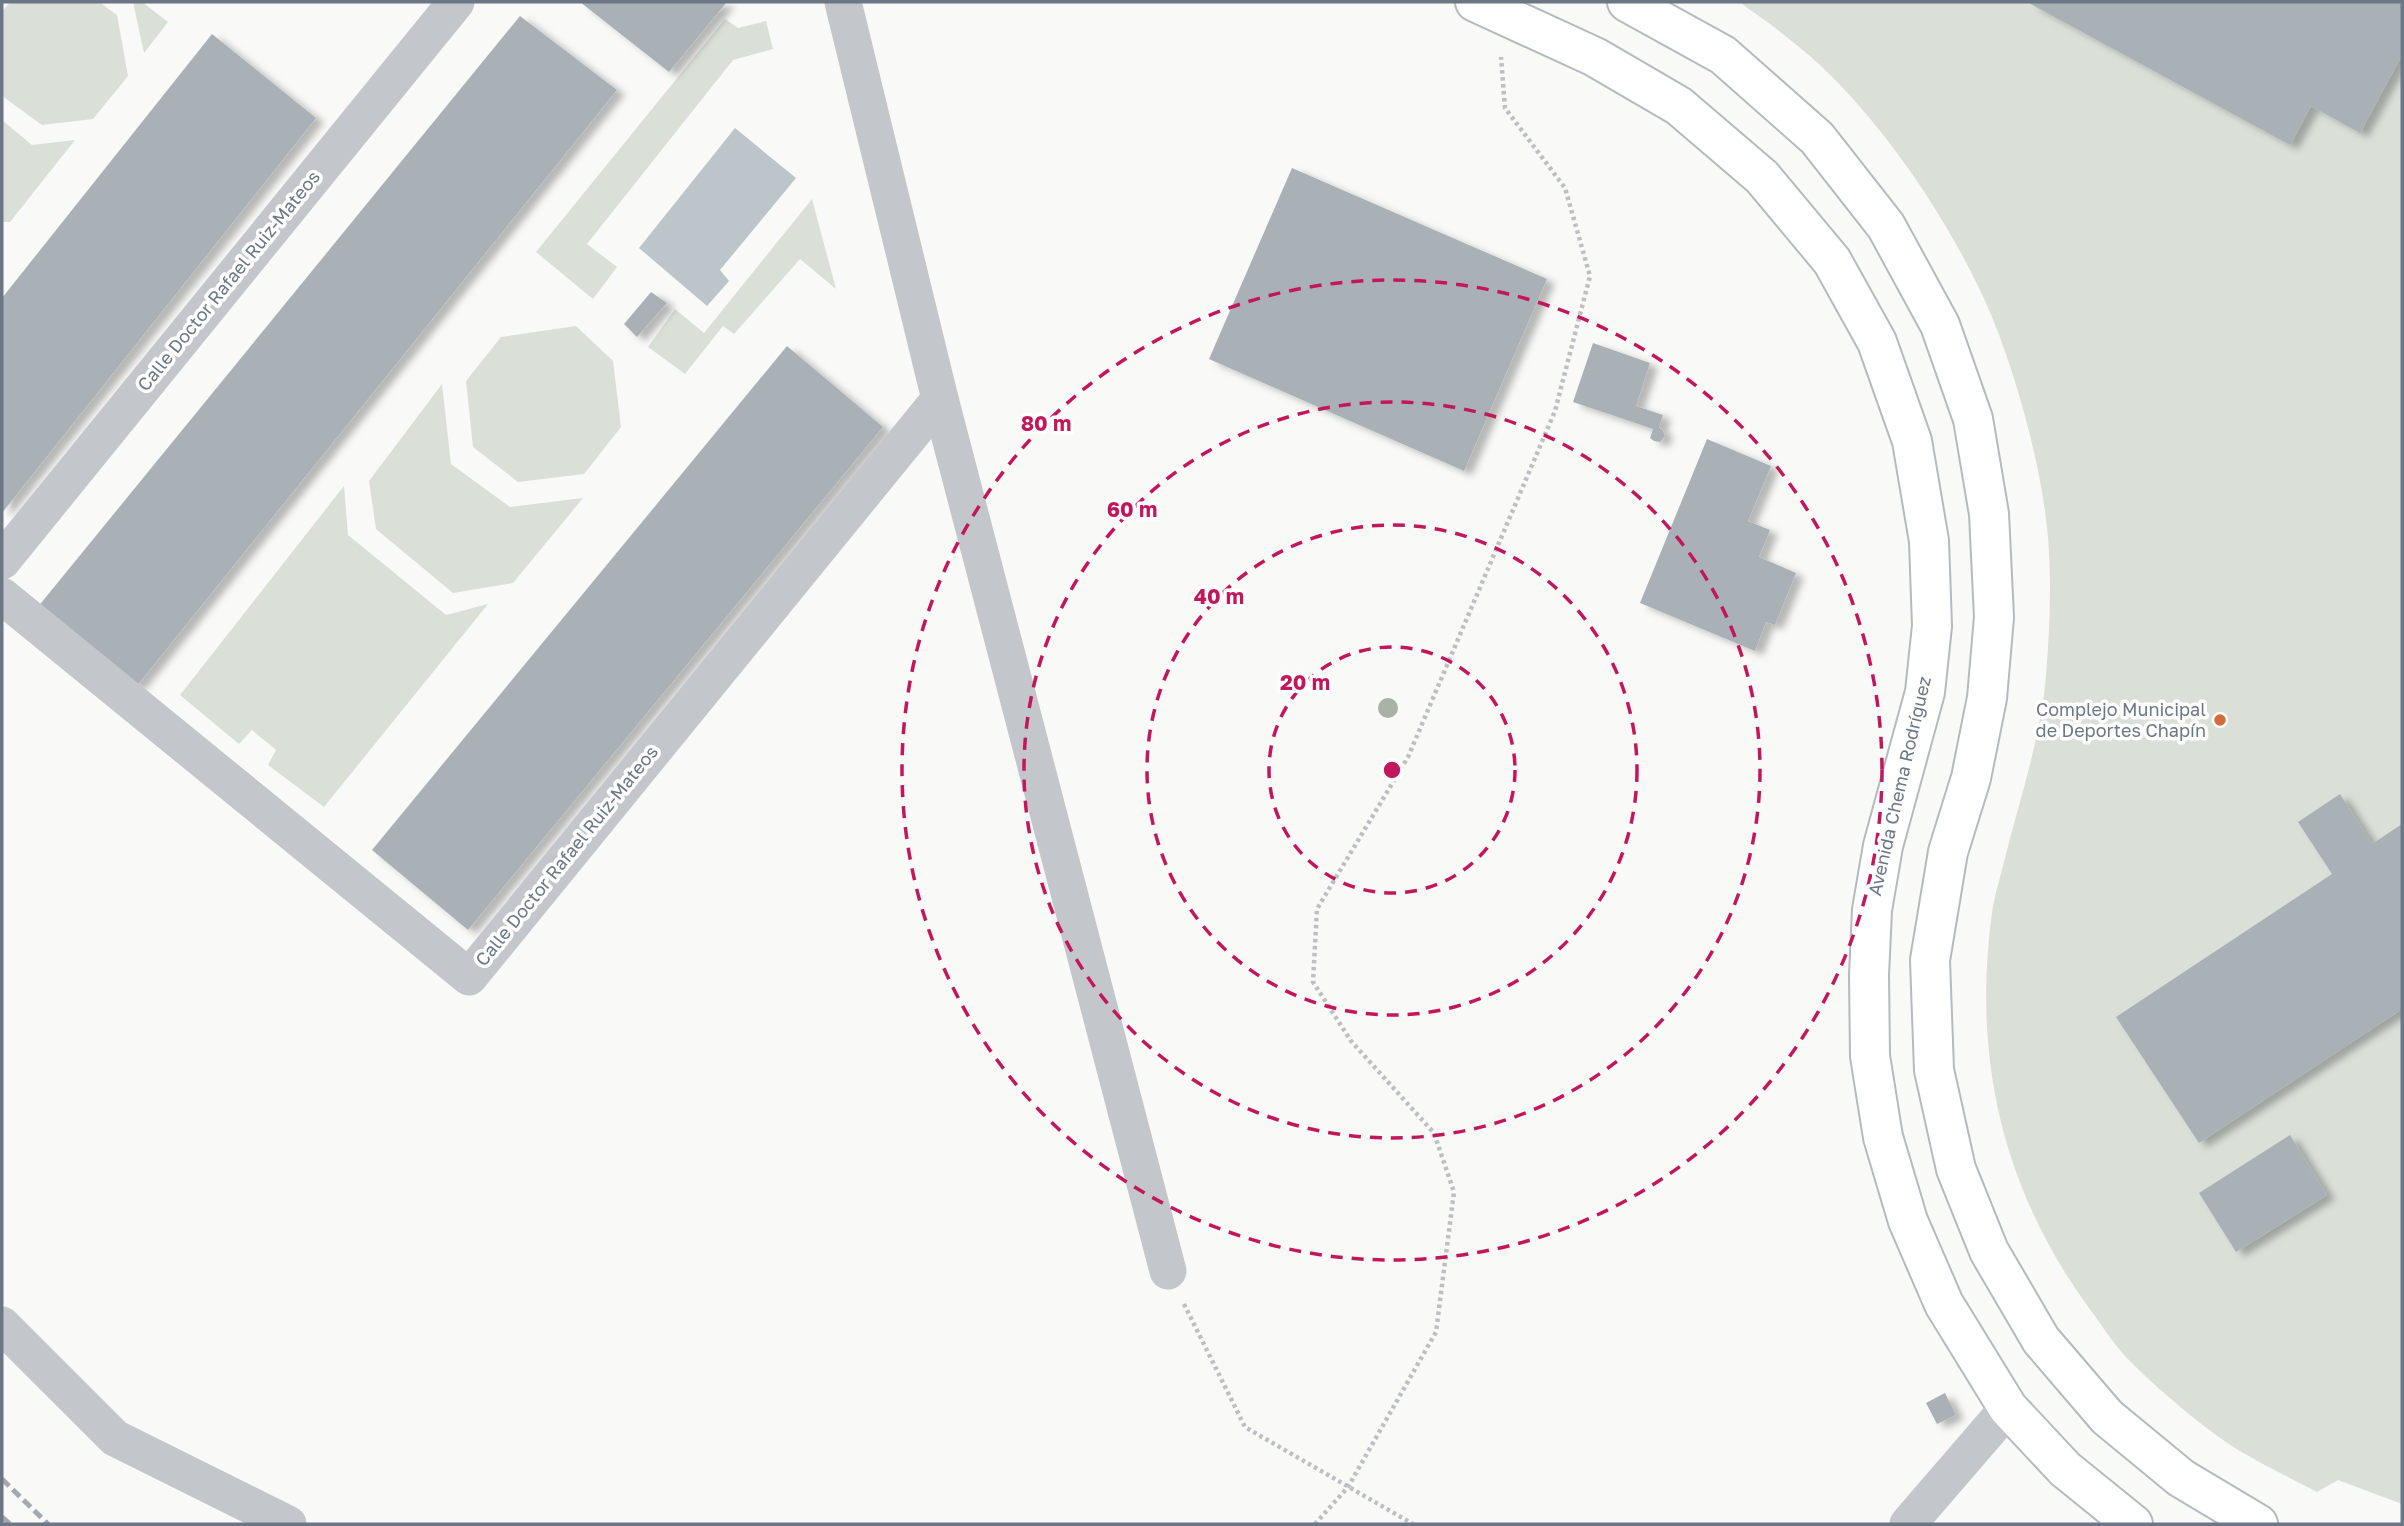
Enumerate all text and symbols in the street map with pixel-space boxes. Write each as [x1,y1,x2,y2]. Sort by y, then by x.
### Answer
street label: Calle Doctor Rafael Ruiz-Mateos [132,166,324,395]
text: 80 m [1021,410,1071,436]
text: 60 m [1107,496,1157,522]
text: 40 m [1194,583,1244,609]
text: 20 m [1280,669,1330,695]
street label: Avenida Chema Rodríguez [1863,674,1935,898]
place label: Complejo Municipal de Deportes Chapín [2036,698,2206,741]
marker: Complejo Municipal de Deportes Chapín [2212,712,2228,728]
street label: Calle Doctor Rafael Ruiz-Mateos [470,741,662,970]
centre of rings [1380,758,1404,782]

